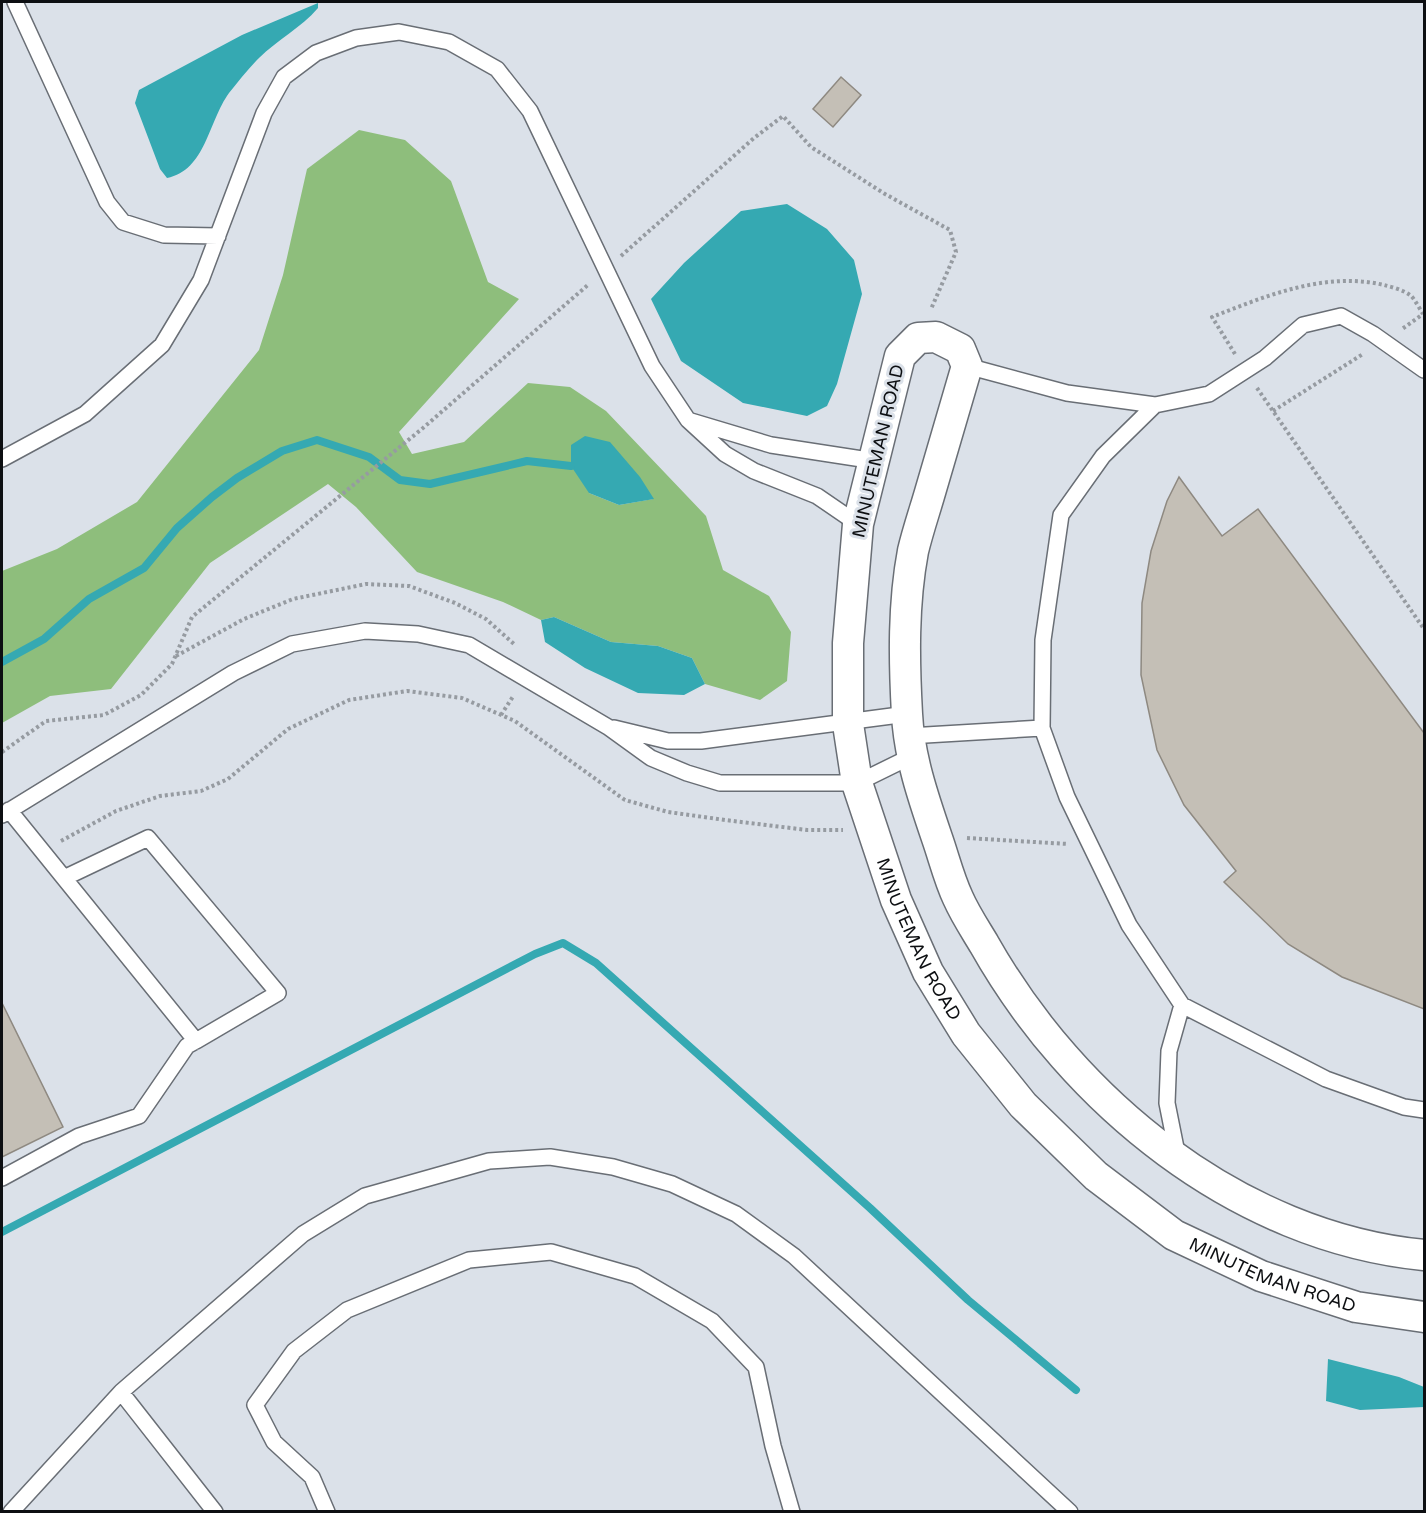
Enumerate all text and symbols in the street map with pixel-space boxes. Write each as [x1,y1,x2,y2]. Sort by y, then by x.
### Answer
street label: MINUTEMAN ROAD [847,362,909,540]
street label: MINUTEMAN ROAD [872,855,966,1024]
street label: MINUTEMAN ROAD [1186,1233,1359,1317]

